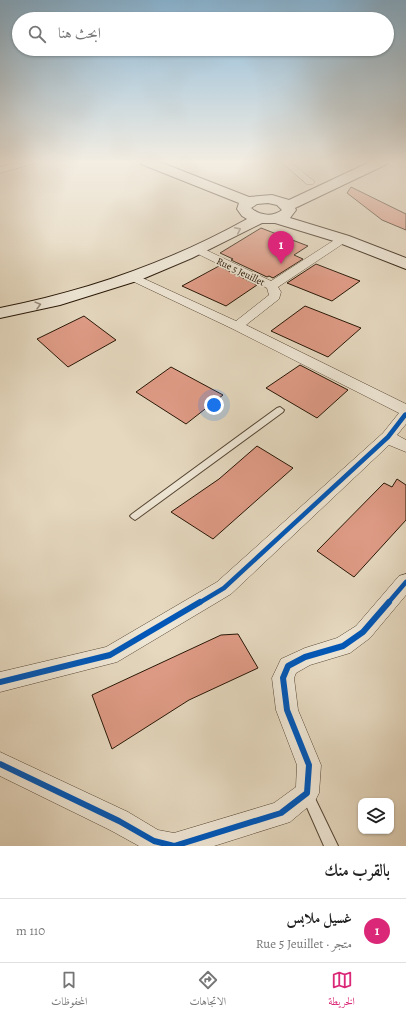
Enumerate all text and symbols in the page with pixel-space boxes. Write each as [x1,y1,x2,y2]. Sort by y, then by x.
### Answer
search box [12,12,394,56]
icon: search [26,23,48,45]
text: ابحث هنا [58,23,101,43]
one-way arrow [234,227,241,235]
pin: 1 [268,231,294,264]
street label: Rue 5 Jeuillet [214,254,268,289]
one-way arrow [34,301,41,310]
your location [204,395,224,415]
map controls [358,798,394,834]
button: layers [358,798,394,834]
text: بالقرب منك [324,859,390,882]
text: غسيل ملابس [286,908,352,928]
text: 110 m [16,922,45,939]
text: 1 [375,922,379,939]
text: متجر · Rue 5 Jeuillet [256,935,352,952]
tab: المحفوظات [51,969,87,1012]
tab: الاتجاهات [189,969,226,1012]
tab: الخريطة [328,969,355,1012]

